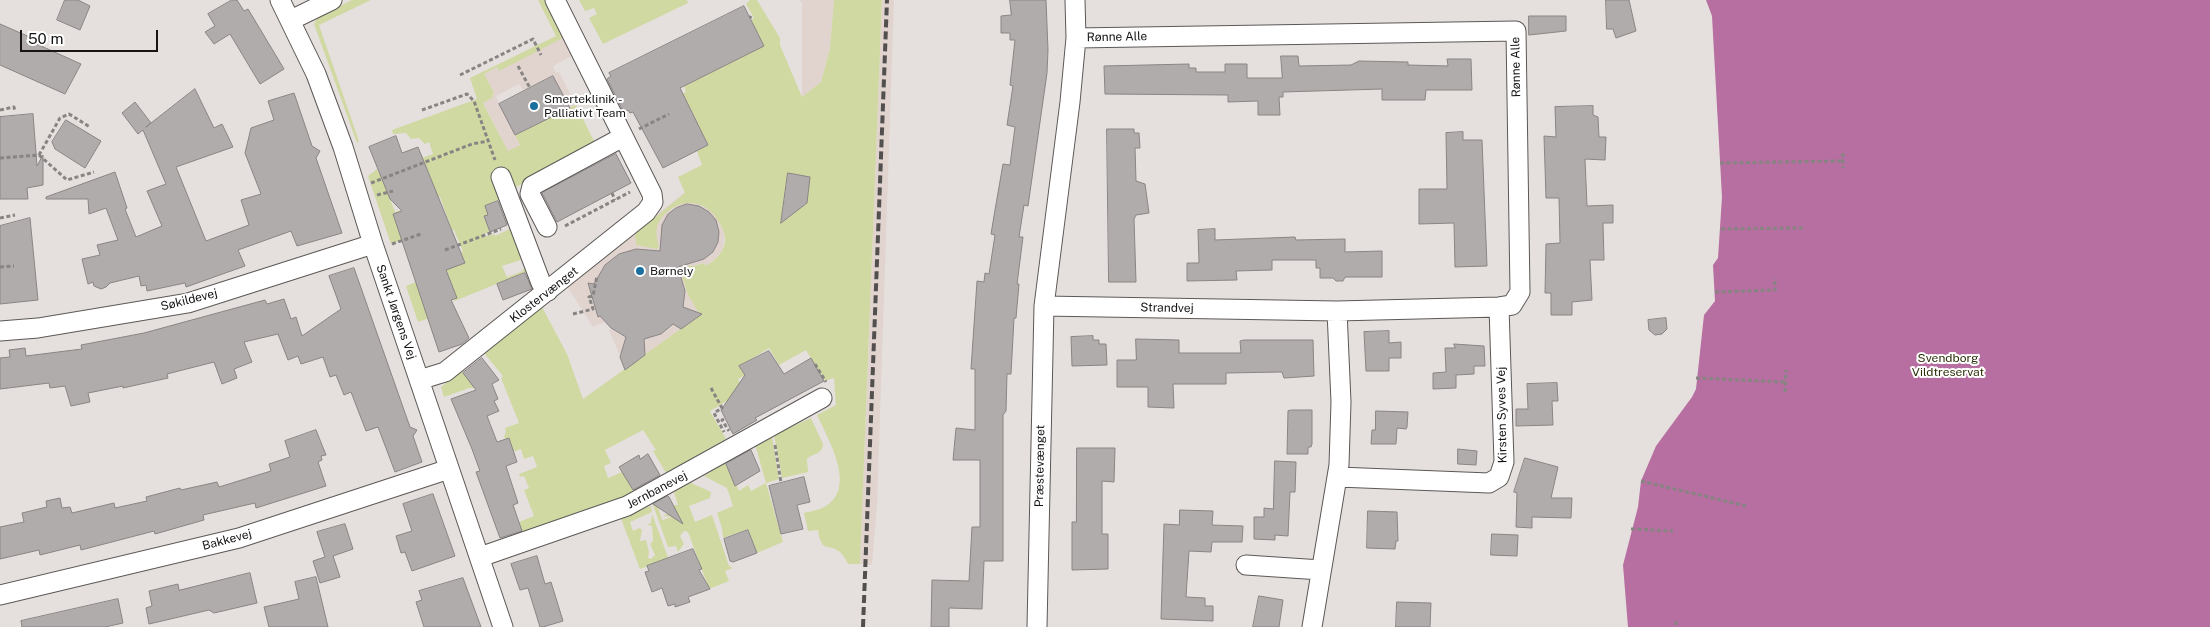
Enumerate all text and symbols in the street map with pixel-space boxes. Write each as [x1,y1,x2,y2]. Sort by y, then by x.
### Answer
scale bar [22,20,160,52]
street label: Rønne Alle [1087,29,1147,45]
text: 50 m [28,30,63,47]
street label: Rønne Alle [1508,37,1524,97]
place label: Smerteklinik - Palliativt Team [544,92,626,120]
marker: Smerteklinik - Palliativt Team [528,100,540,112]
street label: Sankt Jørgens Vej [373,263,419,361]
street label: Klostervænget [507,264,581,326]
place label: Børnely [650,264,693,278]
marker: Børnely [634,265,646,277]
street label: Søkildevej [159,286,219,314]
street label: Strandvej [1140,300,1194,316]
park label: Svendborg Vildtreservat [1912,351,1984,379]
street label: Kirsten Syves Vej [1494,366,1510,464]
street label: Præstevænget [1032,425,1048,507]
street label: Jernbanevej [624,468,690,512]
street label: Bakkevej [201,527,253,553]

